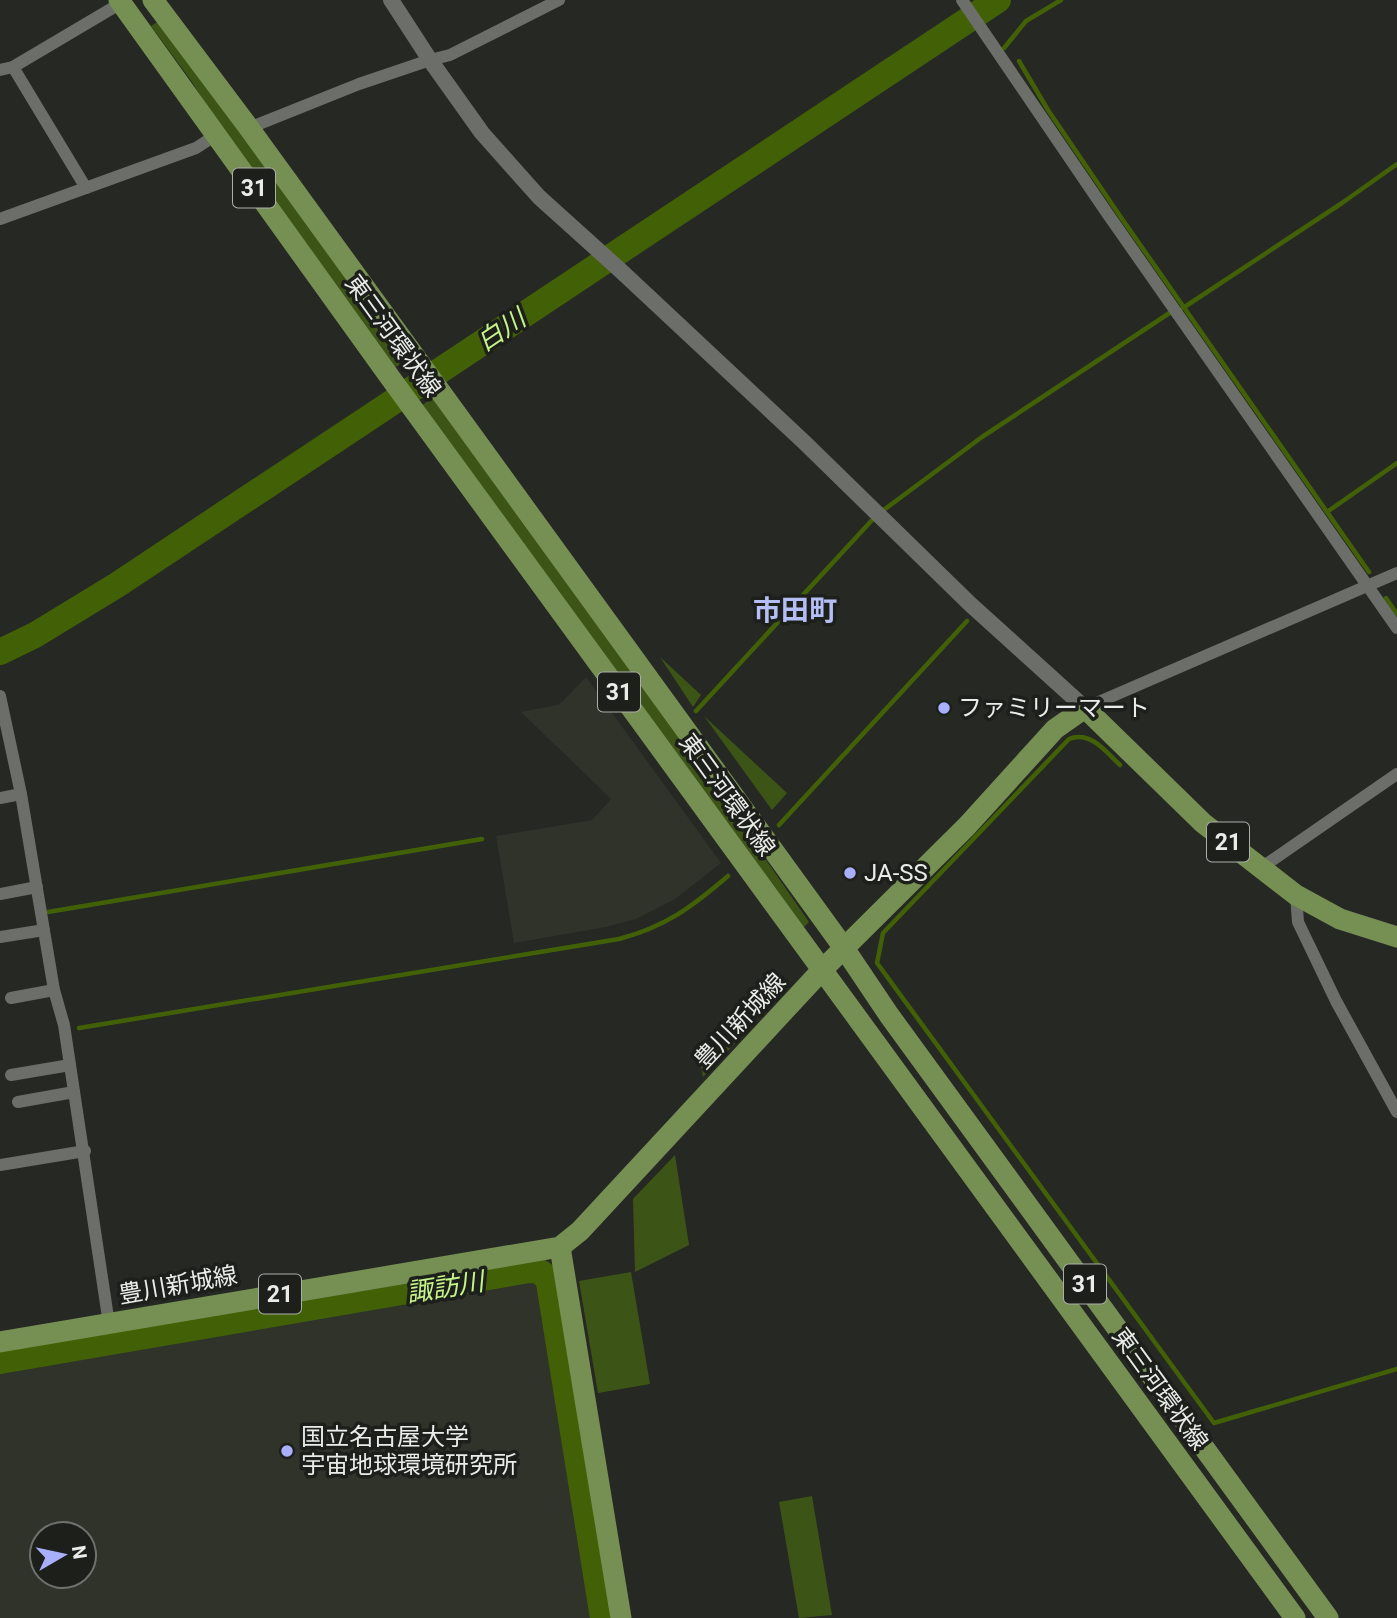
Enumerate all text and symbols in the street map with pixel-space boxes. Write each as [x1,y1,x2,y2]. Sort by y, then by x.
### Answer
road number: 31 [233,168,275,208]
street label: 東三河環状線 [339,270,447,402]
water label: 白川 [471,301,533,357]
district label: 市田町 [753,594,837,627]
road number: 31 [598,672,640,712]
place label: ファミリーマート [958,694,1150,722]
marker: ファミリーマート [936,700,952,716]
street label: 東三河環状線 [673,729,781,861]
road number: 21 [1207,822,1249,862]
place label: JA-SS [864,859,928,887]
marker: JA-SS [842,865,858,881]
street label: 豊川新城線 [689,968,791,1074]
street label: 豊川新城線 [116,1261,240,1309]
road number: 31 [1064,1264,1106,1303]
water label: 諏訪川 [404,1266,489,1308]
road number: 21 [259,1274,301,1314]
street label: 東三河環状線 [1106,1323,1214,1455]
place label: 国立名古屋大学 宇宙地球環境研究所 [301,1423,517,1479]
marker: 国立名古屋大学 宇宙地球環境研究所 [279,1443,295,1459]
north arrow [28,1520,98,1590]
text: N [67,1544,92,1561]

